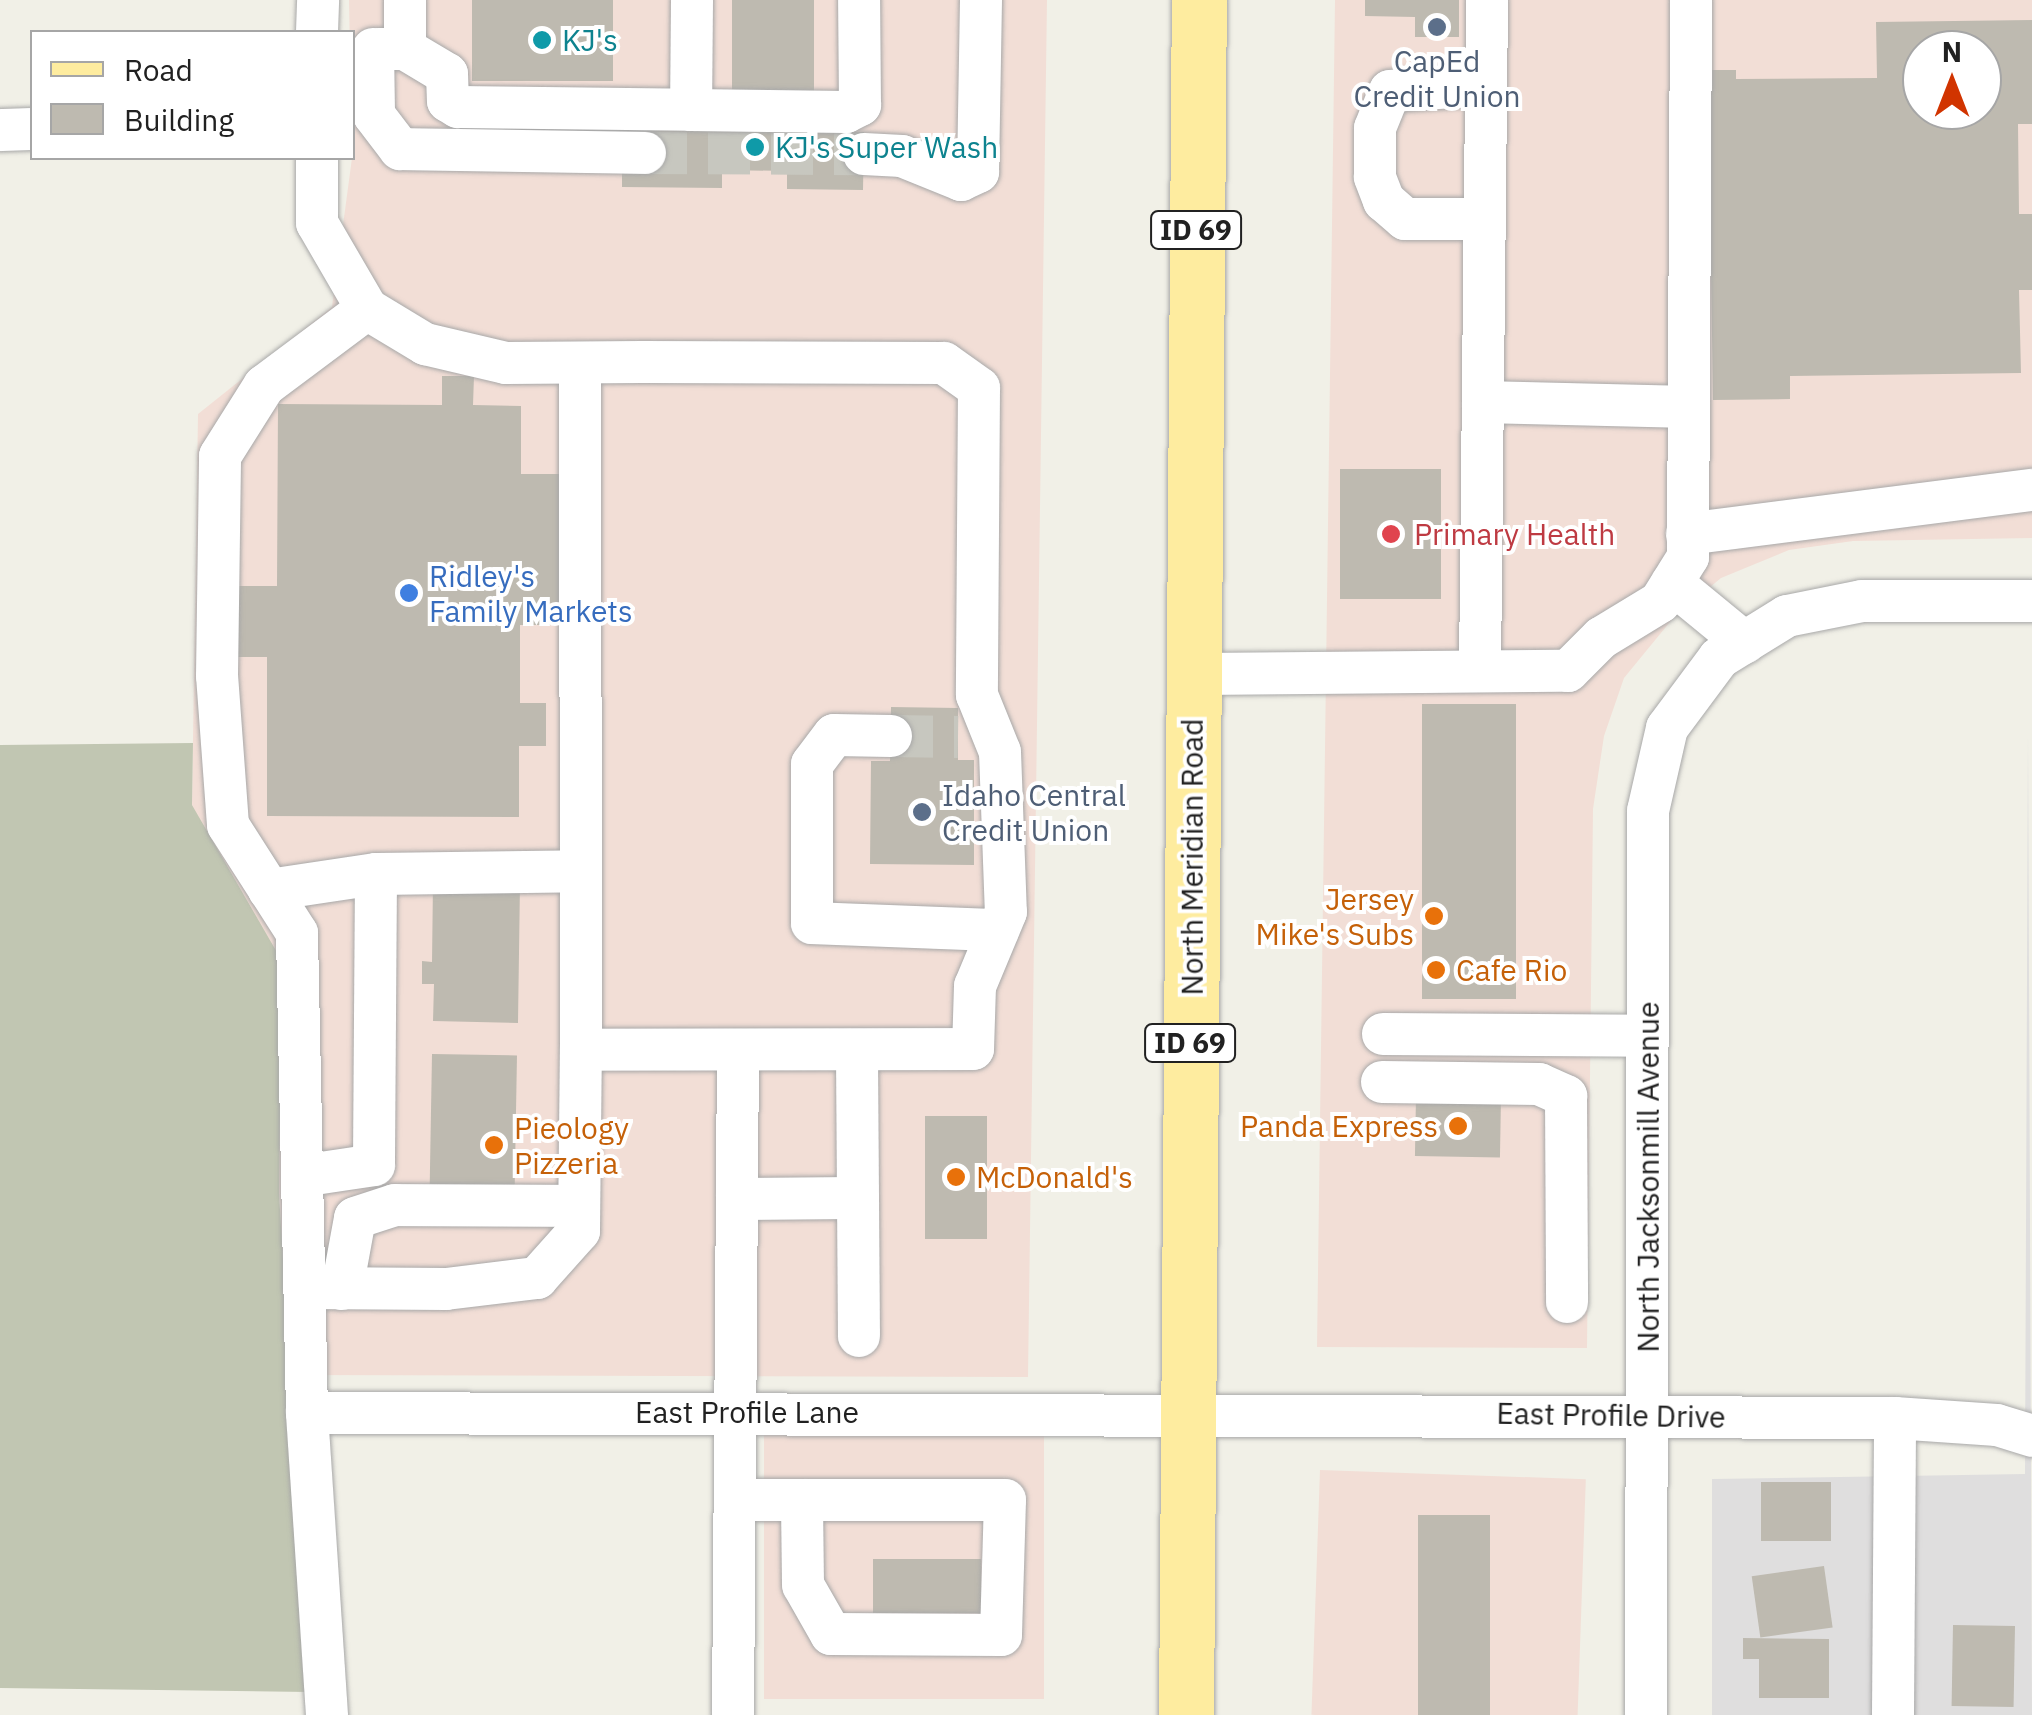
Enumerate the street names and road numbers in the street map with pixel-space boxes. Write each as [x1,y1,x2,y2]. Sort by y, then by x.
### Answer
road number: ID 69 [1148,207,1244,253]
street label: North Meridian Road [1174,718,1210,996]
street label: North Jacksonmill Avenue [1630,1001,1666,1353]
road number: ID 69 [1142,1020,1238,1066]
street label: East Profile Lane [635,1394,859,1430]
street label: East Profile Drive [1496,1395,1726,1435]

